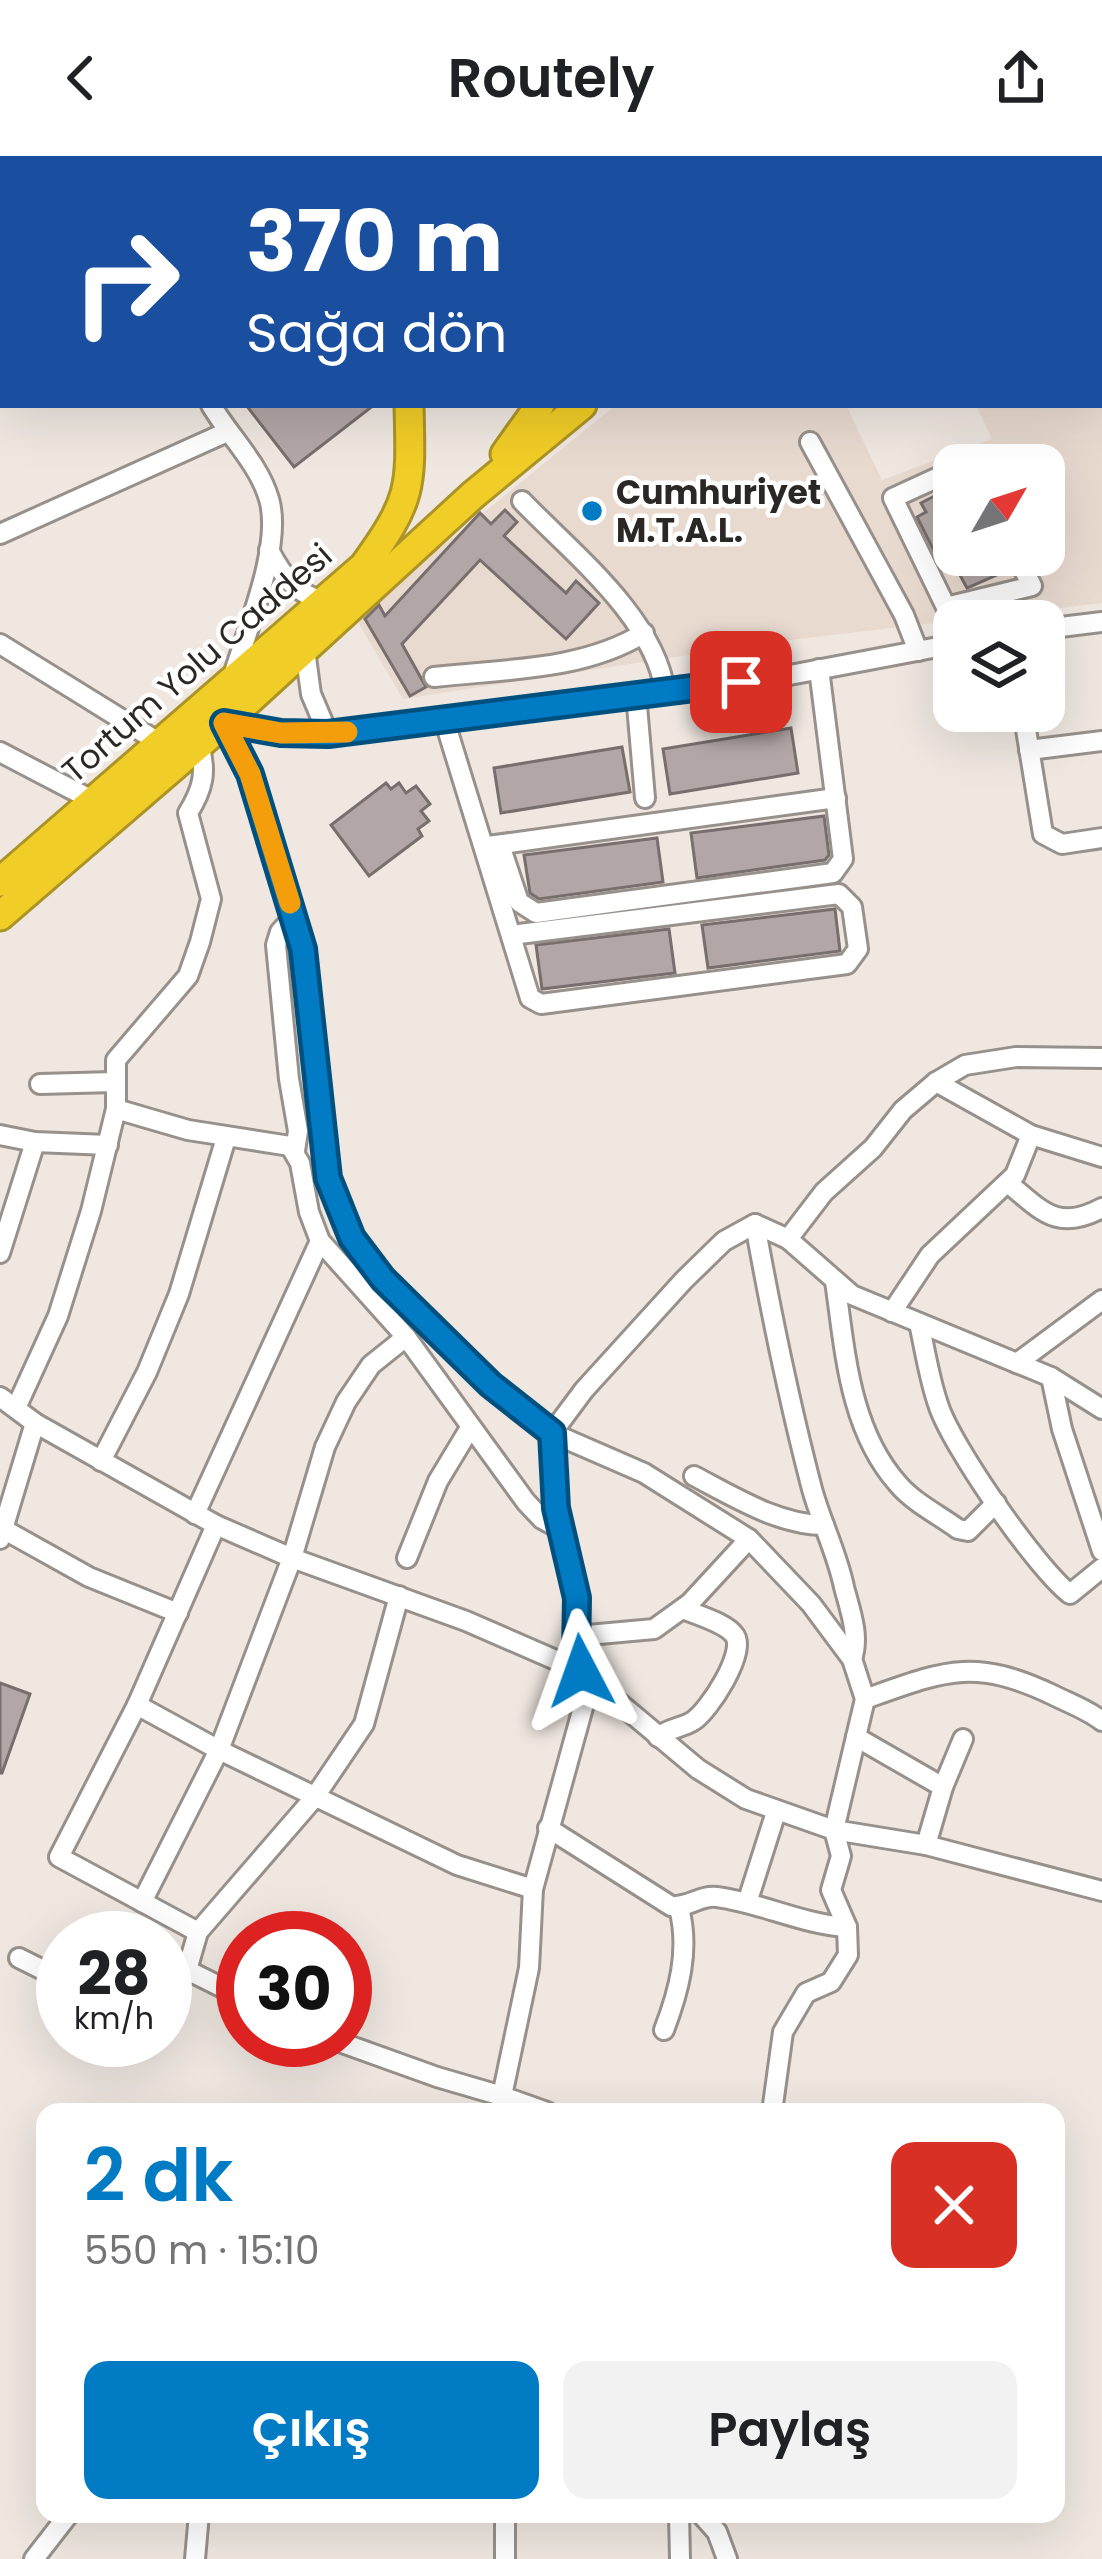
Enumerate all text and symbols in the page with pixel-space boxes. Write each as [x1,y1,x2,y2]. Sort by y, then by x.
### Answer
text: Routely [448,40,654,116]
icon: back [48,45,114,111]
icon: share [988,45,1054,111]
text: 370 m [246,183,503,300]
icon: right [48,204,204,360]
text: Sağa dön [246,295,507,371]
north arrow [933,444,1065,576]
map controls [933,444,1065,732]
place label: Cumhuriyet M.T.A.L. [616,469,821,554]
marker: Cumhuriyet M.T.A.L. [579,498,605,524]
street label: Tortum Yolu Caddesi [52,532,342,794]
button: layers [933,600,1065,732]
pin [690,631,792,733]
icon: arrive [708,649,774,715]
position arrow [518,1608,644,1734]
speed limit sign: 30 [216,1911,372,2067]
text: 28 [77,1932,151,2016]
text: km/h [74,1997,154,2040]
text: 2 dk [84,2125,233,2226]
button: close [891,2142,1017,2268]
text: 550 m · 15:10 [84,2223,319,2278]
button: Çıkış [84,2361,539,2499]
button: Paylaş [563,2361,1017,2499]

